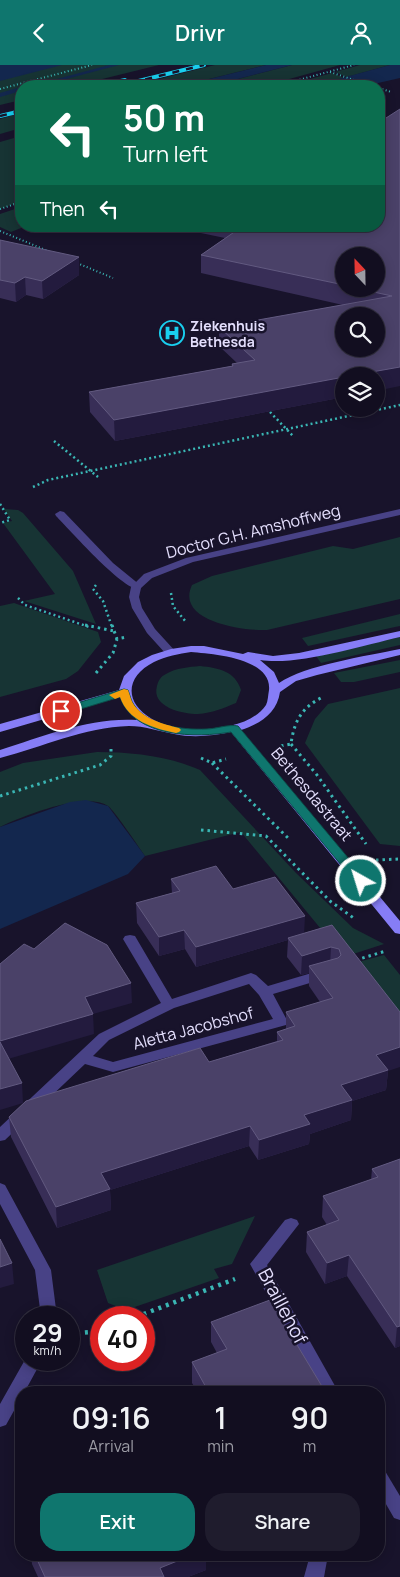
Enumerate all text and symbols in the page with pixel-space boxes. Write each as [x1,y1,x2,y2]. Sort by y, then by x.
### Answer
text: Drivr [175,18,225,48]
icon: back [25,19,53,47]
icon: person [347,19,375,47]
text: 50 m [123,94,205,142]
icon: left [40,100,105,165]
text: Turn left [123,139,208,169]
icon: left [95,195,123,223]
text: Then [40,196,85,222]
north arrow [335,247,385,297]
map controls [335,247,385,417]
button: search [335,307,385,357]
place label: Ziekenhuis Bethesda [190,316,265,351]
hospital icon: Ziekenhuis Bethesda [159,320,185,346]
button: layers [335,367,385,417]
street label: Doctor G.H. Amshoffweg [164,499,342,563]
pin [40,690,82,732]
icon: arrive [47,697,75,725]
street label: Bethesdastraat [266,743,358,845]
position arrow [334,854,386,906]
street label: Aletta Jacobshof [130,1001,256,1055]
street label: Braillehof [252,1264,314,1349]
speed limit sign: 40 [90,1306,155,1371]
text: 29 [32,1315,63,1350]
text: km/h [34,1342,61,1359]
text: 09:16 [72,1397,151,1438]
text: 1 [214,1397,227,1438]
text: 90 [291,1397,328,1438]
text: Arrival [88,1435,134,1457]
text: min [207,1435,234,1457]
text: m [303,1435,316,1457]
button: Exit [40,1493,195,1551]
button: Share [205,1493,360,1551]

